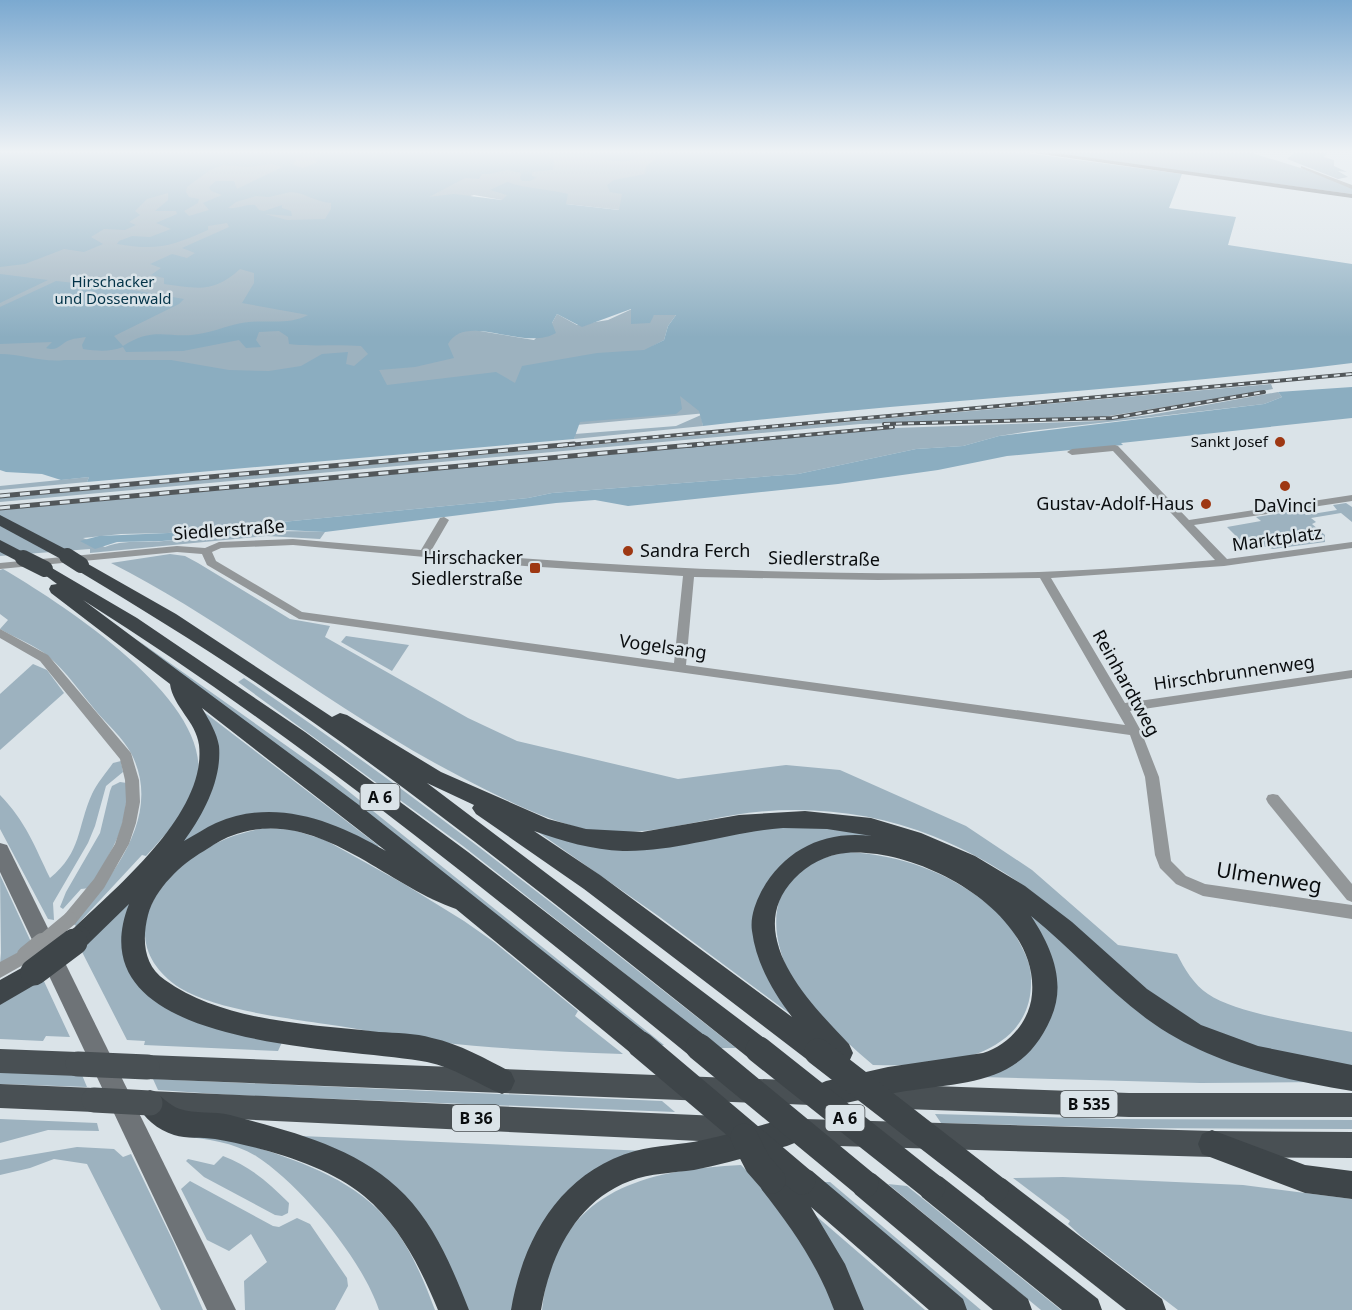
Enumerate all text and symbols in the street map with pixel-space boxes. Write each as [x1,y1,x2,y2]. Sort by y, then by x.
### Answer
park label: Hirschacker und Dossenwald [54,271,172,308]
place label: Sankt Josef [1191,431,1269,451]
marker: Sankt Josef [1273,435,1287,449]
marker: DaVinci [1278,479,1292,493]
place label: Gustav-Adolf-Haus [1036,491,1194,515]
place label: DaVinci [1253,493,1317,517]
marker: Gustav-Adolf-Haus [1199,497,1213,511]
street label: Siedlerstraße [172,513,286,545]
street label: Marktplatz [1230,520,1323,556]
place label: Sandra Ferch [640,538,750,562]
marker: Sandra Ferch [621,544,635,558]
place label: Hirschacker Siedlerstraße [411,545,524,590]
street label: Siedlerstraße [768,545,880,571]
marker: Hirschacker Siedlerstraße [528,561,542,575]
street label: Reinhardtweg [1088,625,1166,740]
street label: Vogelsang [618,628,708,664]
street label: Hirschbrunnenweg [1152,649,1316,695]
road number: A 6 [360,784,400,810]
street label: Ulmenweg [1214,855,1324,899]
road number: B 535 [1060,1091,1118,1117]
road number: B 36 [452,1105,500,1131]
road number: A 6 [826,1105,864,1131]

